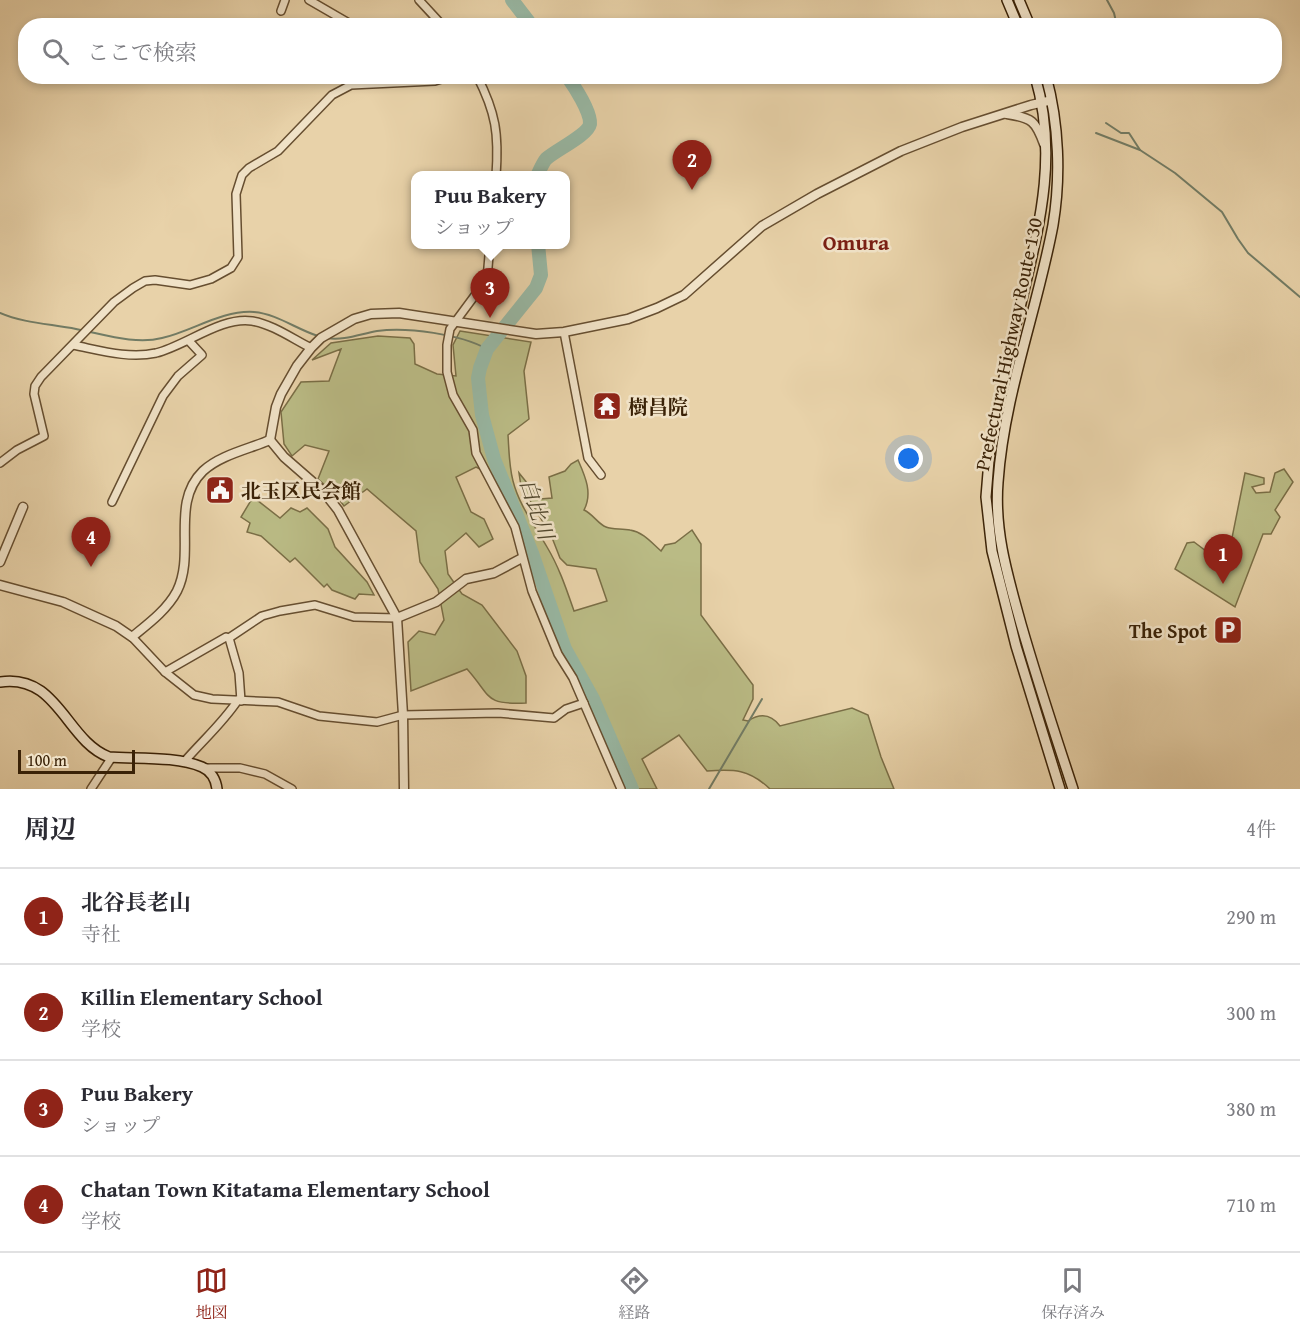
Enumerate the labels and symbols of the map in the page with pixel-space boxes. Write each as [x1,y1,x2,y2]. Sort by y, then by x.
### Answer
pin: 2 [672,140,712,190]
street label: Prefectural Highway Route 130 [967,215,1049,473]
district label: Omura [823,226,890,258]
pin: 3 [470,268,510,318]
temple icon: 樹昌院 [591,390,623,422]
place label: 樹昌院 [628,392,688,421]
your location [894,444,923,473]
public building icon: 北玉区民会館 [204,474,236,506]
water label: 白比川 [512,474,563,546]
place label: 北玉区民会館 [241,476,361,505]
pin: 4 [72,518,110,567]
pin: 1 [1204,534,1242,584]
parking icon: The Spot [1212,614,1244,646]
place label: The Spot [1129,616,1207,645]
scale bar [18,747,135,774]

